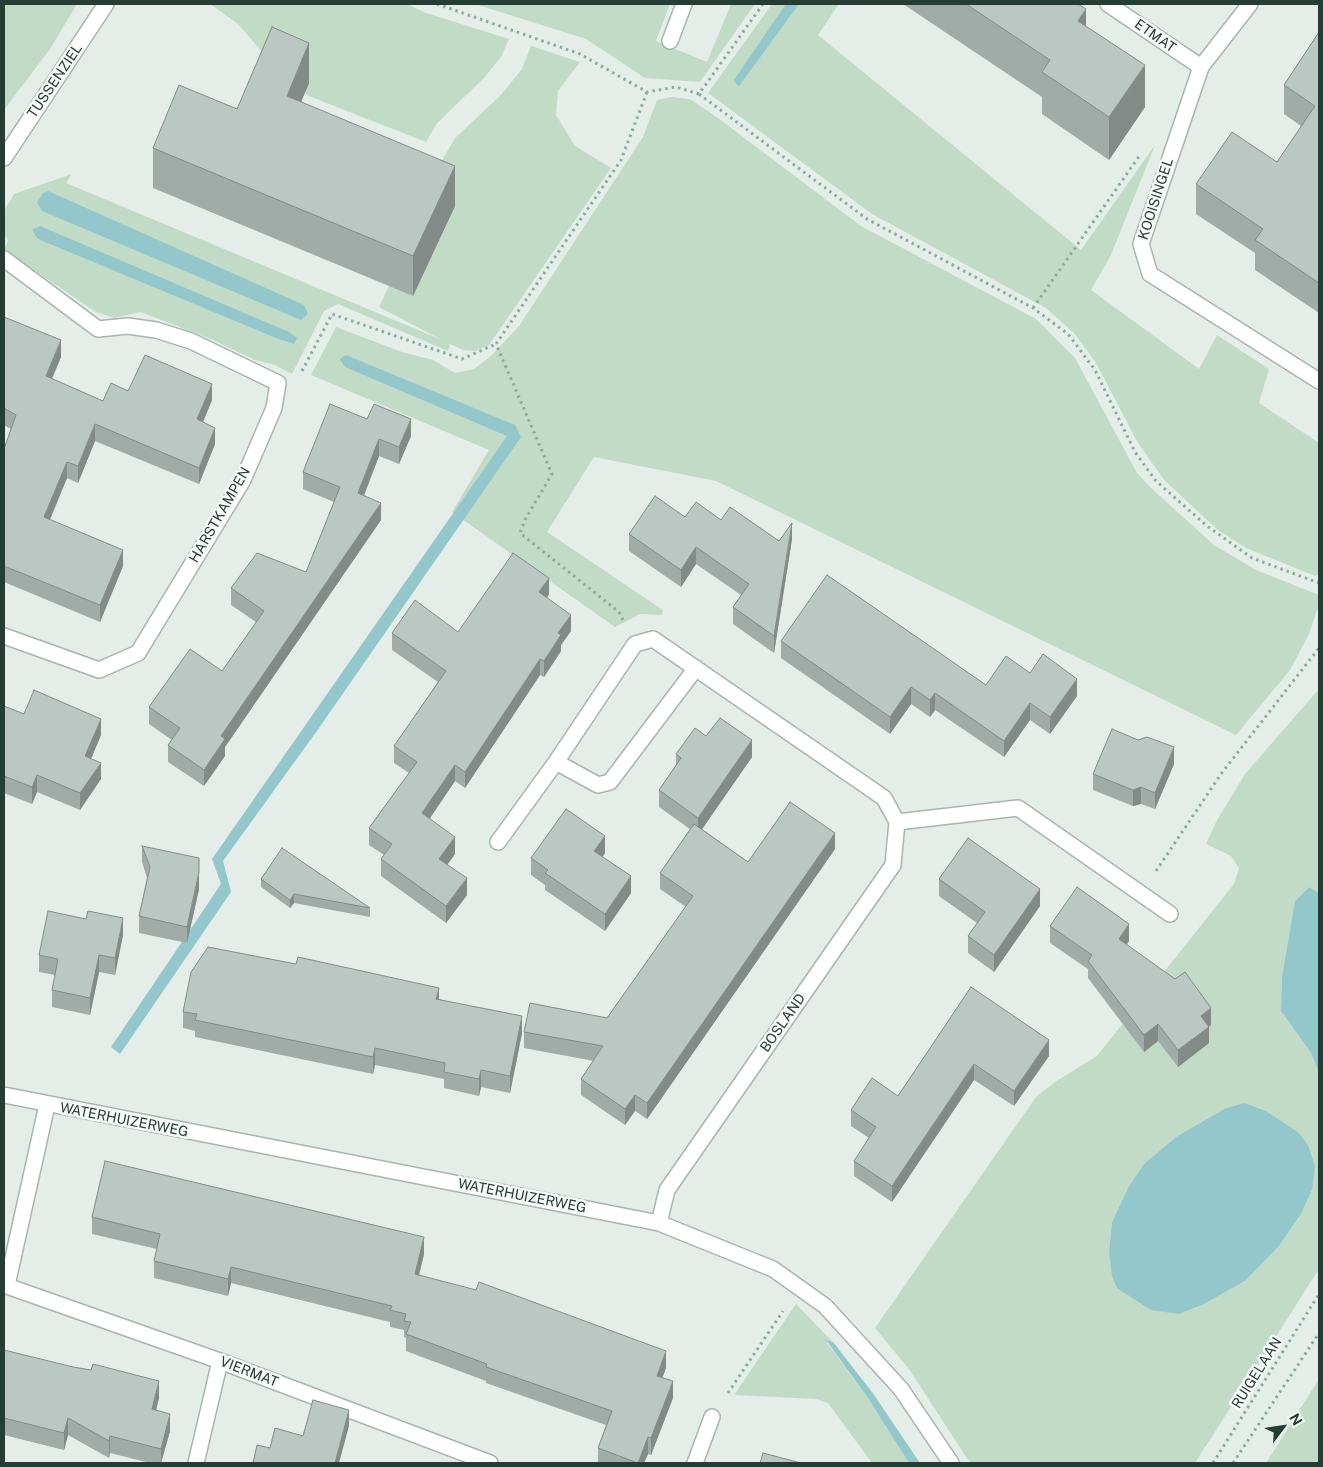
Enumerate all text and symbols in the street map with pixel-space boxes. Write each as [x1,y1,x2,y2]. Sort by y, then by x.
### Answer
street label: ETMAT [1131,16,1179,56]
street label: TUSSENZIEL [24,41,86,121]
street label: KOOISINGEL [1135,156,1177,242]
street label: HARSTKAMPEN [186,464,254,566]
street label: BOSLAND [757,991,809,1055]
street label: WATERHUIZERWEG [58,1099,190,1141]
street label: WATERHUIZERWEG [456,1175,588,1217]
street label: RUIGELAAN [1228,1334,1286,1412]
street label: VIERMAT [217,1353,281,1391]
north arrow [1258,1402,1308,1452]
text: N [1286,1410,1306,1428]

